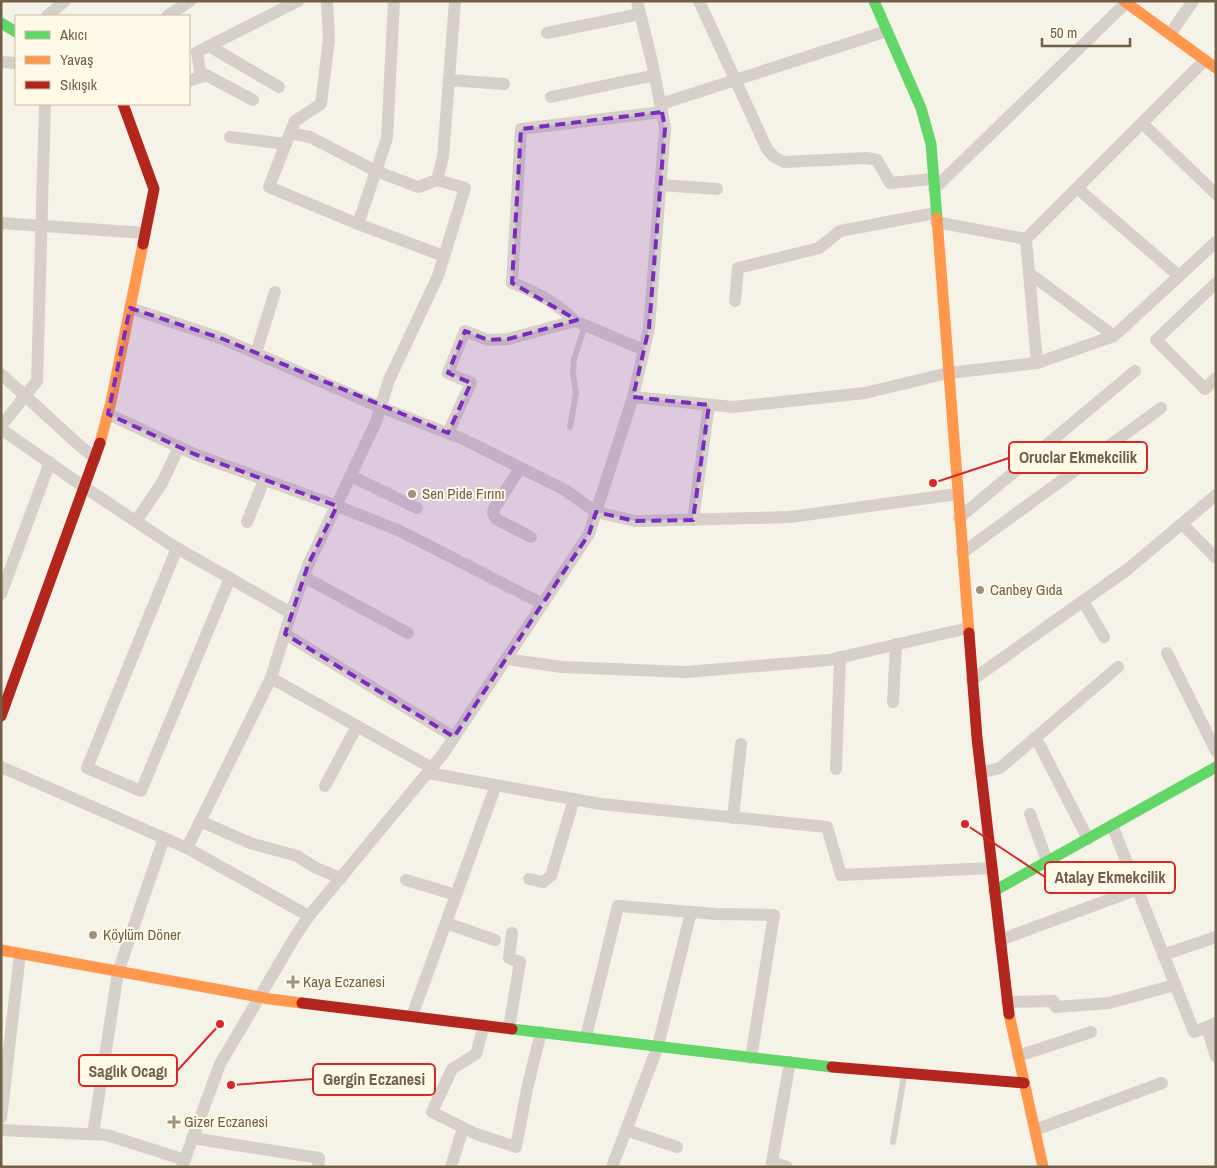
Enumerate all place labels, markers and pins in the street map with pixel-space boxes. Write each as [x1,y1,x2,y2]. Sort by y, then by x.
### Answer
callout: Oruclar Ekmekcilik [1009,442,1147,473]
place label: Sen Pide Fırını [422,483,505,504]
marker: Sen Pide Fırını [406,488,418,500]
place label: Canbey Gıda [990,579,1063,600]
marker: Canbey Gıda [974,584,986,596]
callout: Atalay Ekmekcilik [1045,862,1175,893]
place label: Köylüm Döner [103,924,181,945]
marker: Köylüm Döner [87,929,99,941]
place label: Kaya Eczanesi [303,971,385,992]
marker: Kaya Eczanesi [287,976,299,988]
callout: Saglık Ocagı [79,1055,177,1086]
callout: Gergin Eczanesi [313,1064,435,1095]
place label: Gizer Eczanesi [184,1111,268,1132]
marker: Gizer Eczanesi [168,1116,180,1128]

